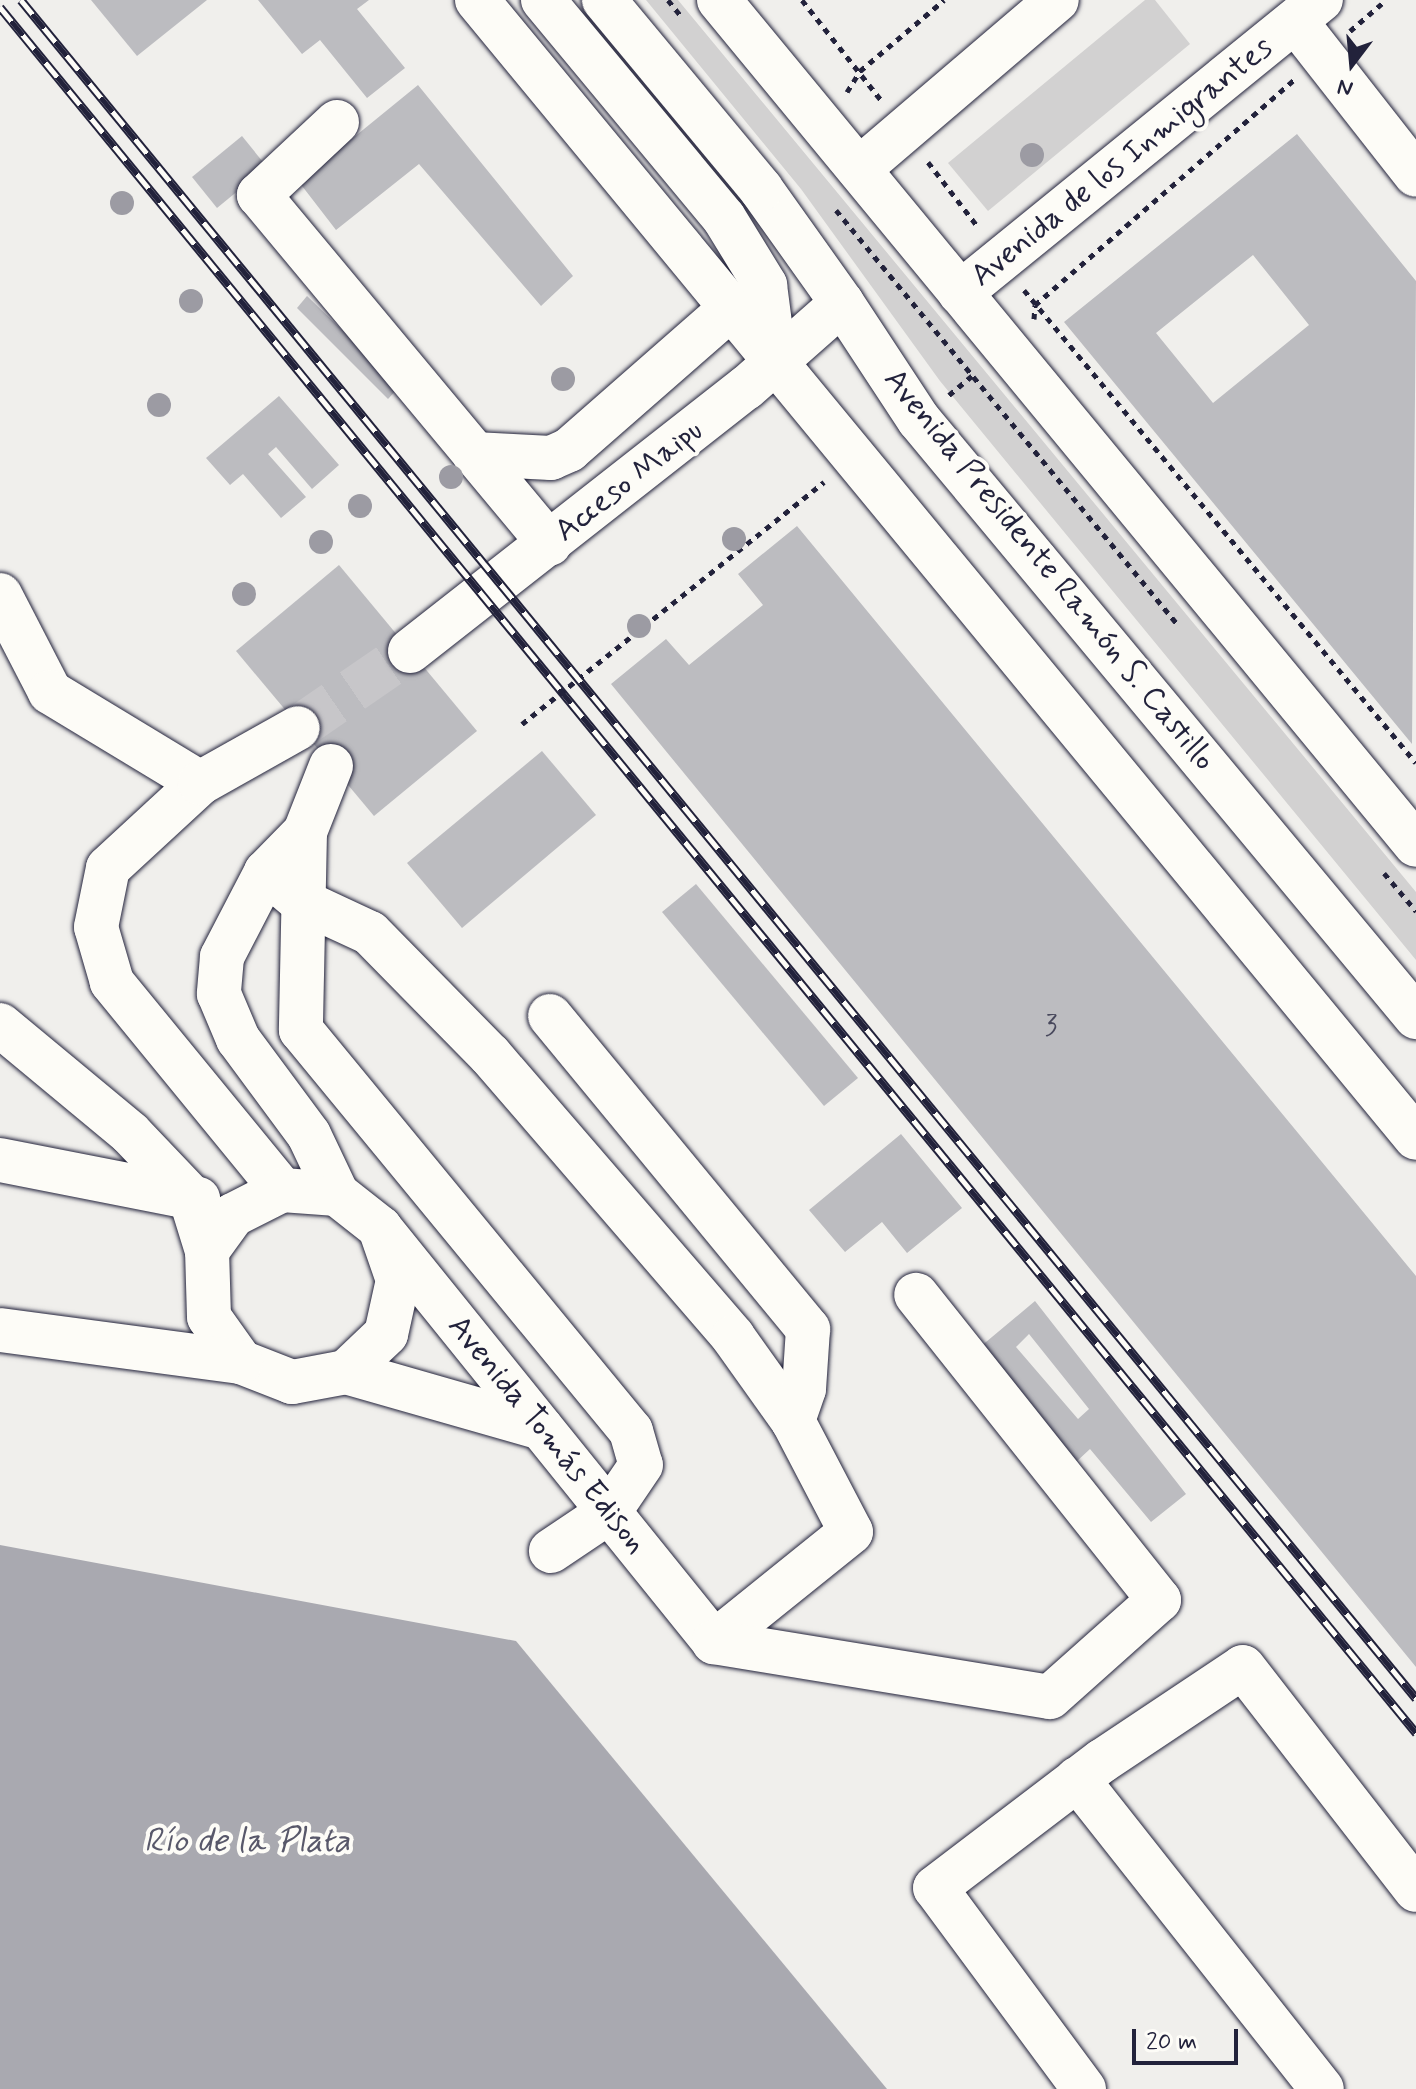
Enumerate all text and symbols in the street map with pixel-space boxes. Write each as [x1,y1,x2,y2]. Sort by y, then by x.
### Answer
north arrow [1312,24,1392,104]
street label: Avenida de los Inmigrantes [962,27,1282,297]
text: N [1334,72,1356,103]
street label: Avenida Presidente Ramón S. Castillo [876,362,1222,778]
street label: Acceso Maipu [546,410,712,552]
house number: 3 [1045,1010,1057,1044]
street label: Avenida Tomás Edison [436,1304,658,1566]
water label: Río de la Plata [144,1822,350,1862]
scale bar [1136,2013,1242,2063]
text: 20 m [1146,2027,1197,2058]

